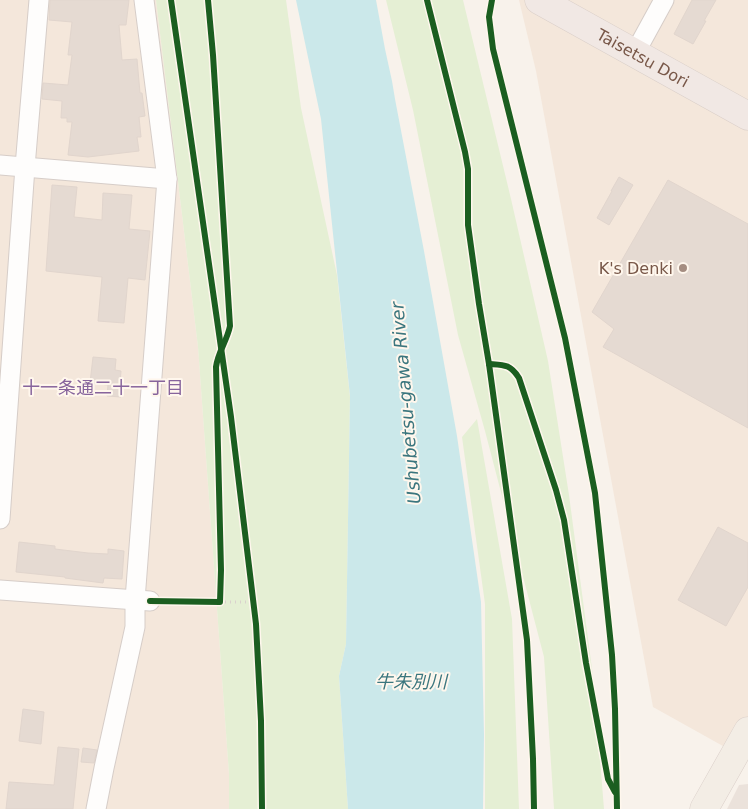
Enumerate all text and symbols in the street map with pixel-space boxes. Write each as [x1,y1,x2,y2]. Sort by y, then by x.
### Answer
street label: Taisetsu Dori [592,25,692,91]
place label: K's Denki [599,259,673,278]
marker: K's Denki [677,262,689,274]
water label: Ushubetsu-gawa River [386,300,425,505]
district label: 十一条通二十一丁目 [22,377,184,398]
water label: 牛朱別川 [375,671,449,692]

